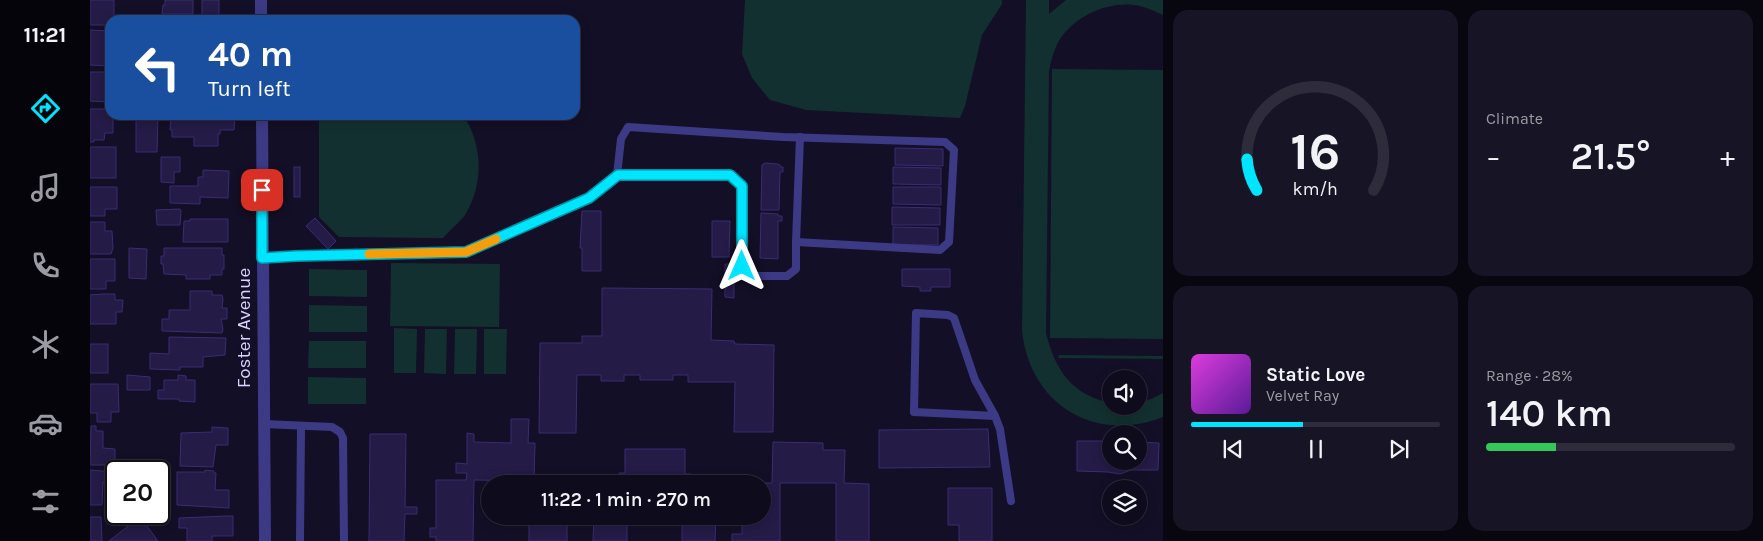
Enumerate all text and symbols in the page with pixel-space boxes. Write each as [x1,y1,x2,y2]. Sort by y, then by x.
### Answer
text: 11:21 [24,22,66,48]
text: 40 m [208,34,293,75]
icon: left [125,35,190,100]
text: Turn left [208,76,291,102]
icon: directions [28,91,63,126]
text: Climate [1486,109,1543,128]
text: 16 [1290,121,1341,182]
text: 21.5° [1571,134,1650,179]
text: − [1486,140,1501,173]
text: + [1720,140,1735,173]
pin [241,169,283,211]
icon: music [28,170,63,205]
icon: arrive [248,176,276,204]
text: km/h [1293,179,1338,200]
position arrow [715,239,767,291]
icon: phone [28,248,63,283]
street label: Foster Avenue [233,268,255,388]
icon: climate [28,327,63,362]
text: Static Love [1266,364,1365,386]
text: Range · 28% [1486,366,1573,385]
map controls [1102,370,1147,525]
button: sound [1102,370,1147,415]
text: Velvet Ray [1266,386,1339,405]
text: 140 km [1486,391,1613,436]
icon: car [28,406,63,441]
button: search [1102,425,1147,470]
icon: previous [1219,435,1247,463]
icon: pause [1302,435,1330,463]
icon: next [1385,435,1413,463]
speed limit sign: 20 [105,460,170,525]
button: layers [1102,480,1147,525]
icon: filters [28,484,63,519]
text: 11:22 · 1 min · 270 m [541,489,711,511]

